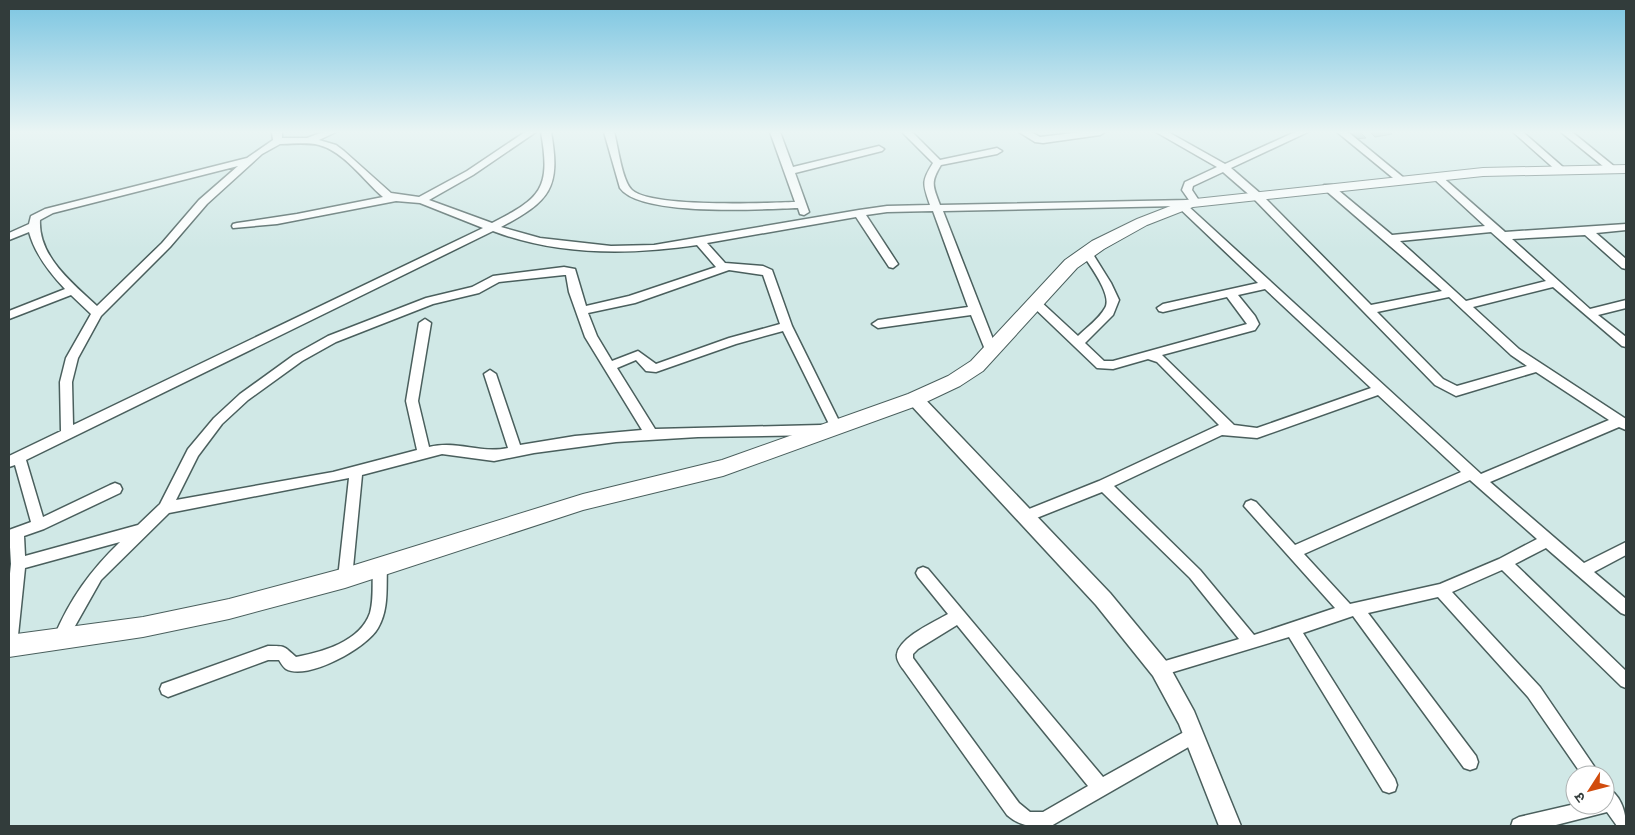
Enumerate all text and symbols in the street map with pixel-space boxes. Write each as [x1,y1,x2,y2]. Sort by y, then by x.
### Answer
north arrow [1565,765,1615,815]
text: उ [1569,788,1589,807]

